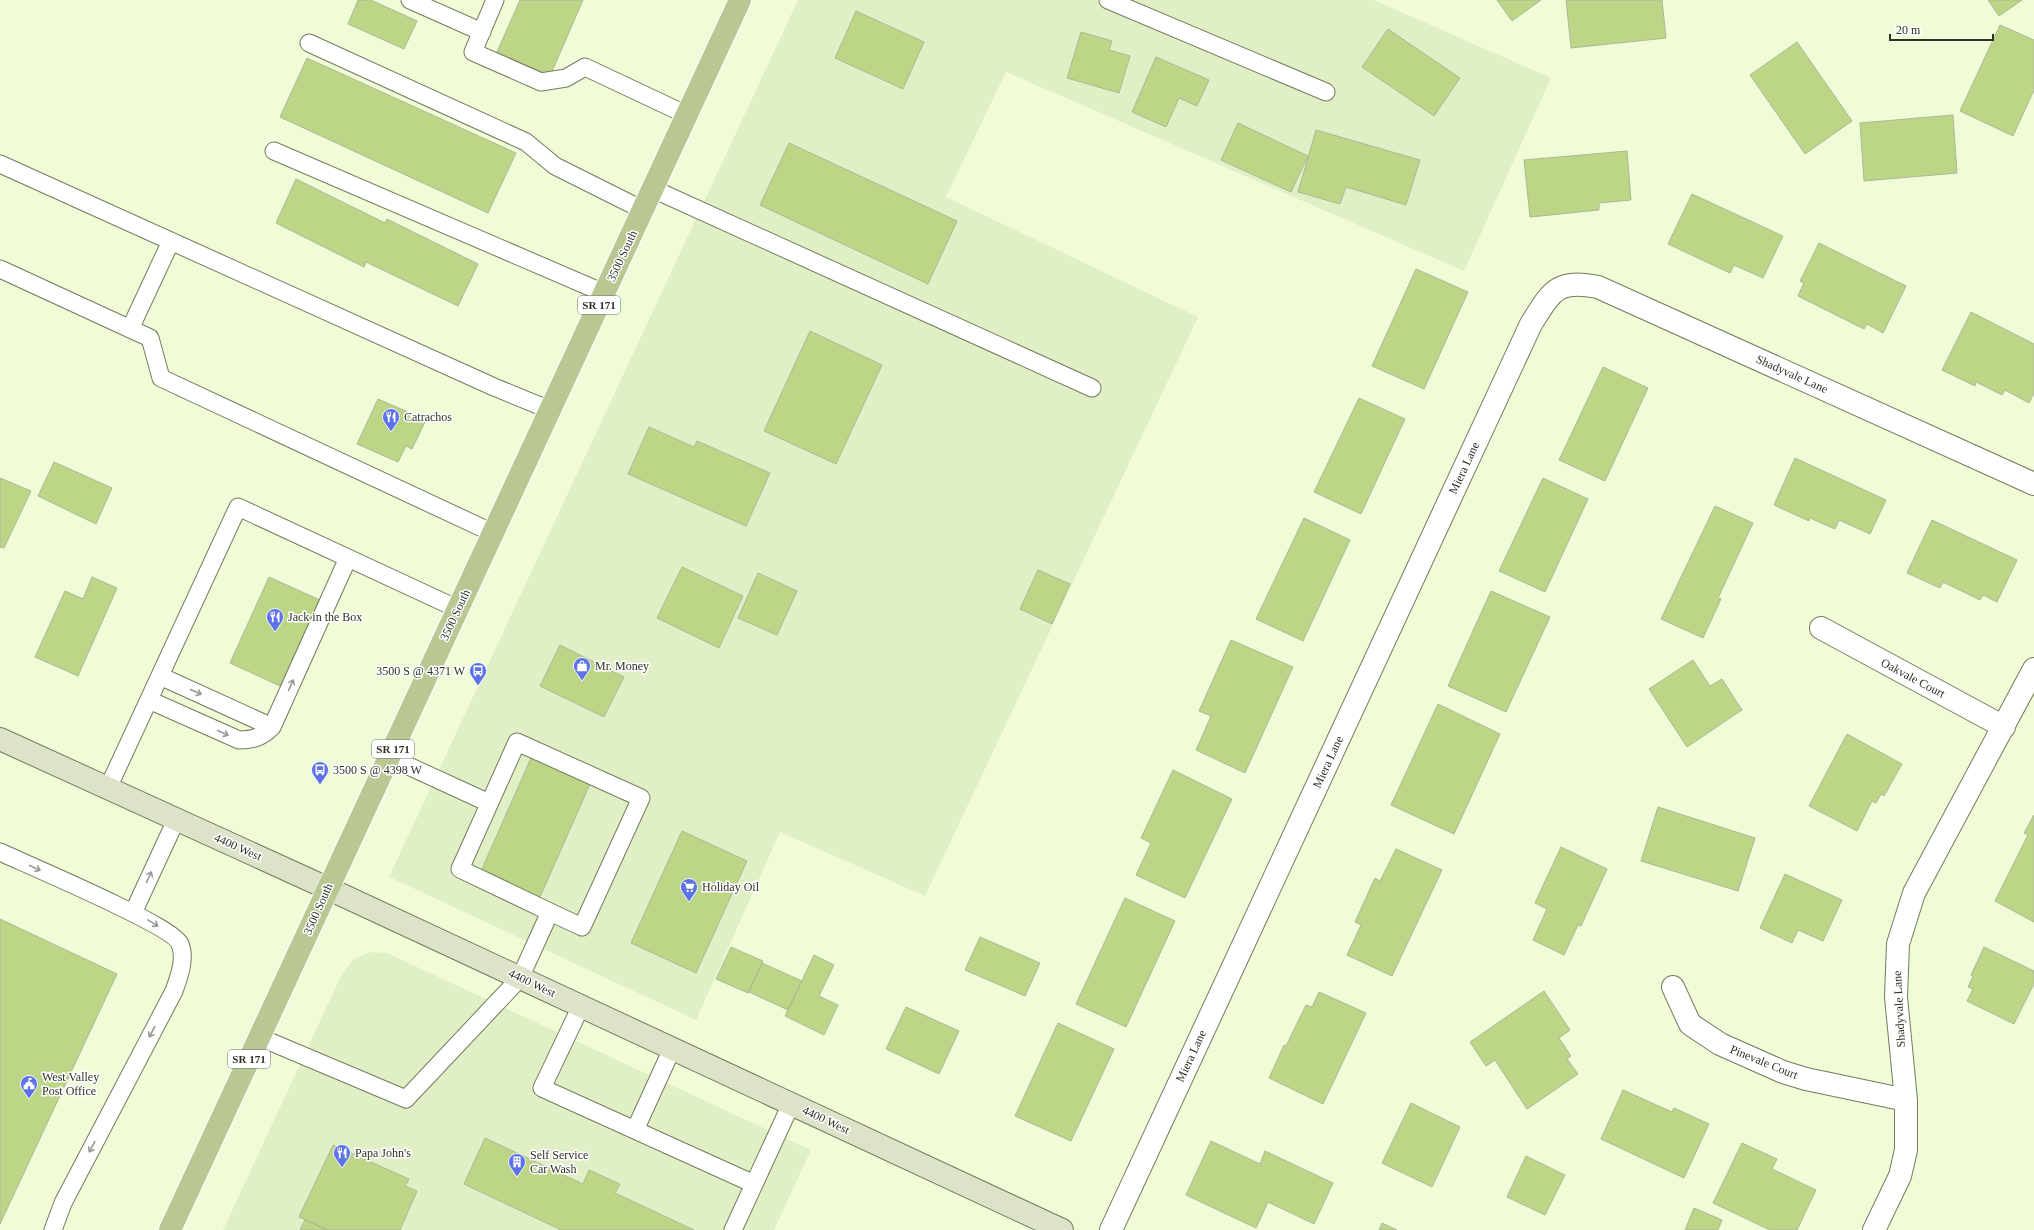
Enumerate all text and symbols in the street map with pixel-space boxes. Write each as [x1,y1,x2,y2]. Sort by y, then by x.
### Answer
scale bar [1890,16,1993,42]
text: 20 m [1896,23,1921,37]
street label: 3500 South [604,228,640,284]
road number: SR 171 [578,296,620,314]
street label: Shadyvale Lane [1754,352,1830,396]
restaurant icon: Catrachos [381,407,401,432]
place label: Catrachos [404,410,452,424]
street label: Miera Lane [1446,440,1482,496]
street label: 3500 South [437,587,473,643]
restaurant icon: Jack in the Box [265,607,285,632]
place label: Jack in the Box [288,610,362,624]
street label: Oakvale Court [1879,655,1948,701]
shop icon: Mr. Money [572,656,592,681]
place label: Mr. Money [595,659,649,673]
bus stop icon: 3500 S @ 4371 W [468,661,488,686]
place label: 3500 S @ 4371 W [376,664,466,678]
one-way arrow [288,679,296,691]
one-way arrow [189,689,201,696]
one-way arrow [216,730,228,738]
street label: Miera Lane [1310,734,1346,790]
road number: SR 171 [372,740,414,758]
bus stop icon: 3500 S @ 4398 W [310,760,330,785]
place label: 3500 S @ 4398 W [333,763,423,777]
street label: 4400 West [212,830,265,864]
one-way arrow [29,865,41,872]
one-way arrow [146,872,153,884]
supermarket icon: Holiday Oil [679,877,699,902]
place label: Holiday Oil [702,880,760,894]
street label: 3500 South [300,881,336,937]
one-way arrow [147,920,159,928]
street label: 4400 West [506,966,558,1000]
street label: Shadyvale Lane [1890,970,1908,1048]
one-way arrow [148,1026,156,1038]
street label: Miera Lane [1173,1028,1209,1084]
street label: Pinevale Court [1728,1042,1800,1082]
road number: SR 171 [228,1050,270,1068]
place label: West Valley Post Office [42,1070,99,1098]
public building icon: West Valley Post Office [19,1074,39,1099]
street label: 4400 West [800,1103,852,1137]
one-way arrow [87,1141,95,1153]
restaurant icon: Papa John's [332,1143,352,1168]
place label: Papa John's [355,1146,411,1160]
place label: Self Service Car Wash [530,1148,588,1176]
building icon: Self Service Car Wash [507,1152,527,1177]

